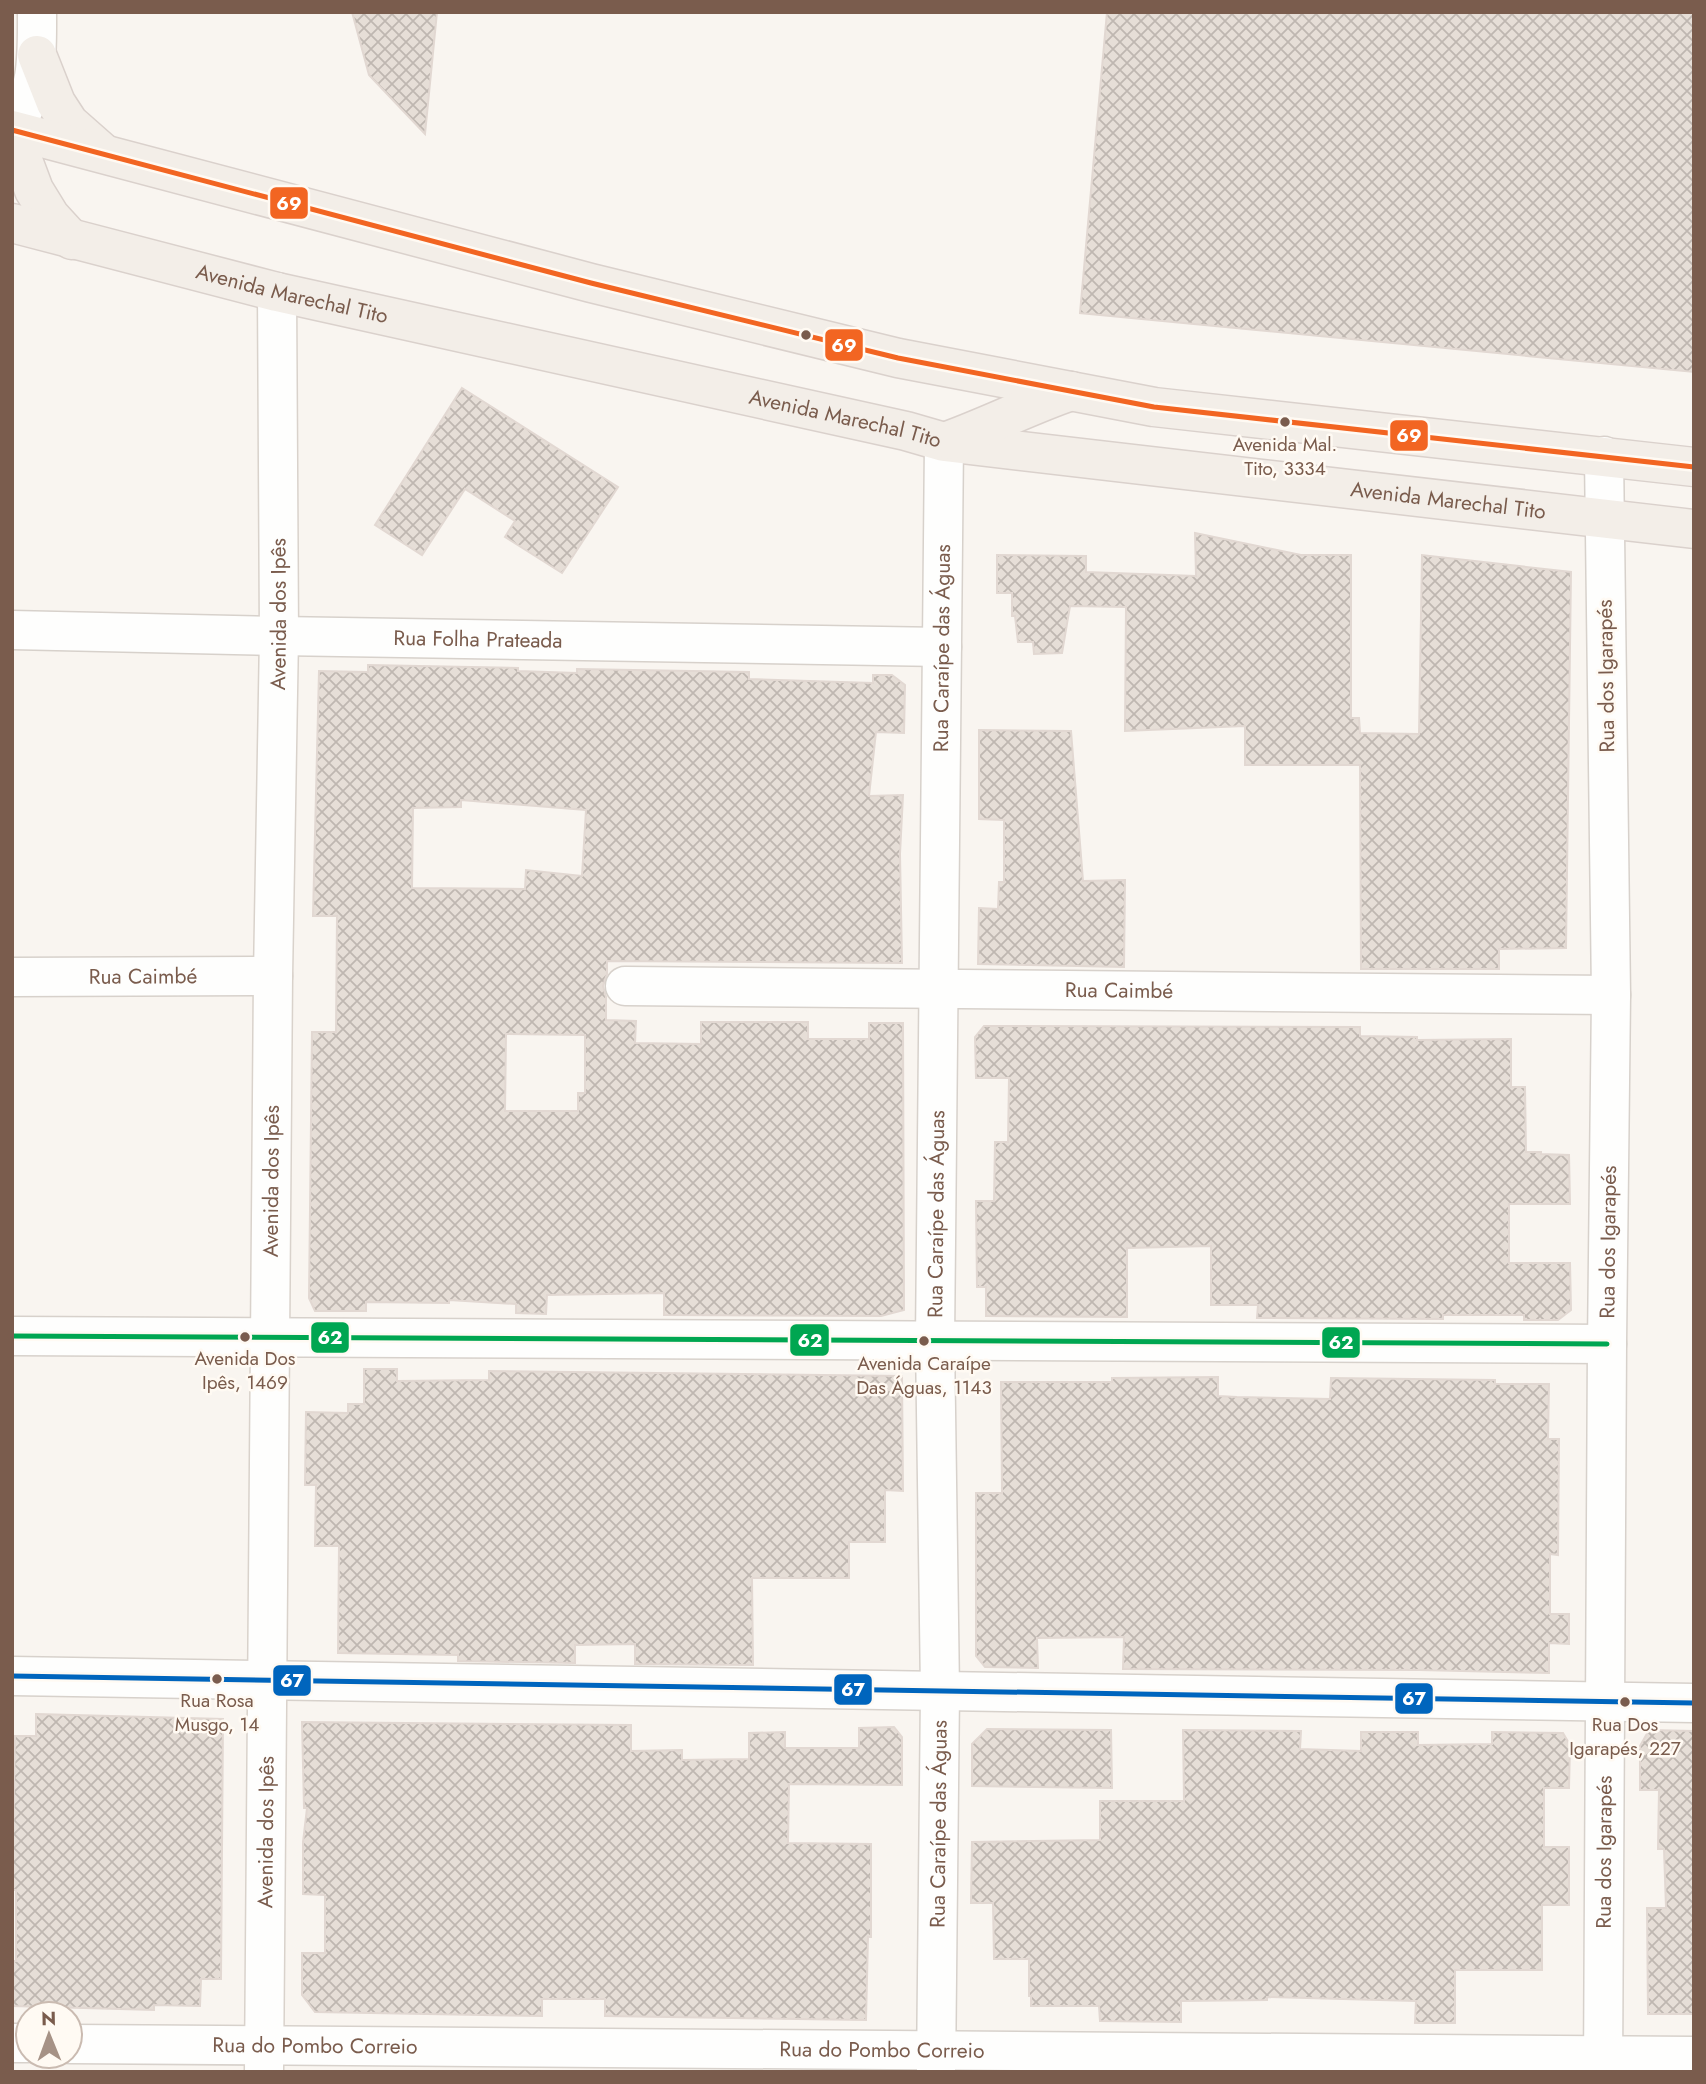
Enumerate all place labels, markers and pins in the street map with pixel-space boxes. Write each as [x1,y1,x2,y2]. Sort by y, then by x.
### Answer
unlabelled marker [799,328,813,342]
marker: Avenida Mal. Tito, 3334 [1278,415,1292,429]
place label: Avenida Mal. Tito, 3334 [1233,431,1337,482]
marker: Avenida Dos Ipês, 1469 [238,1330,252,1344]
marker: Avenida Caraípe Das Águas, 1143 [917,1334,931,1348]
place label: Avenida Dos Ipês, 1469 [195,1345,296,1396]
place label: Avenida Caraípe Das Águas, 1143 [856,1350,992,1401]
marker: Rua Rosa Musgo, 14 [210,1672,224,1686]
place label: Rua Rosa Musgo, 14 [175,1687,259,1738]
marker: Rua Dos Igarapés, 227 [1618,1695,1632,1709]
place label: Rua Dos Igarapés, 227 [1569,1711,1681,1762]

